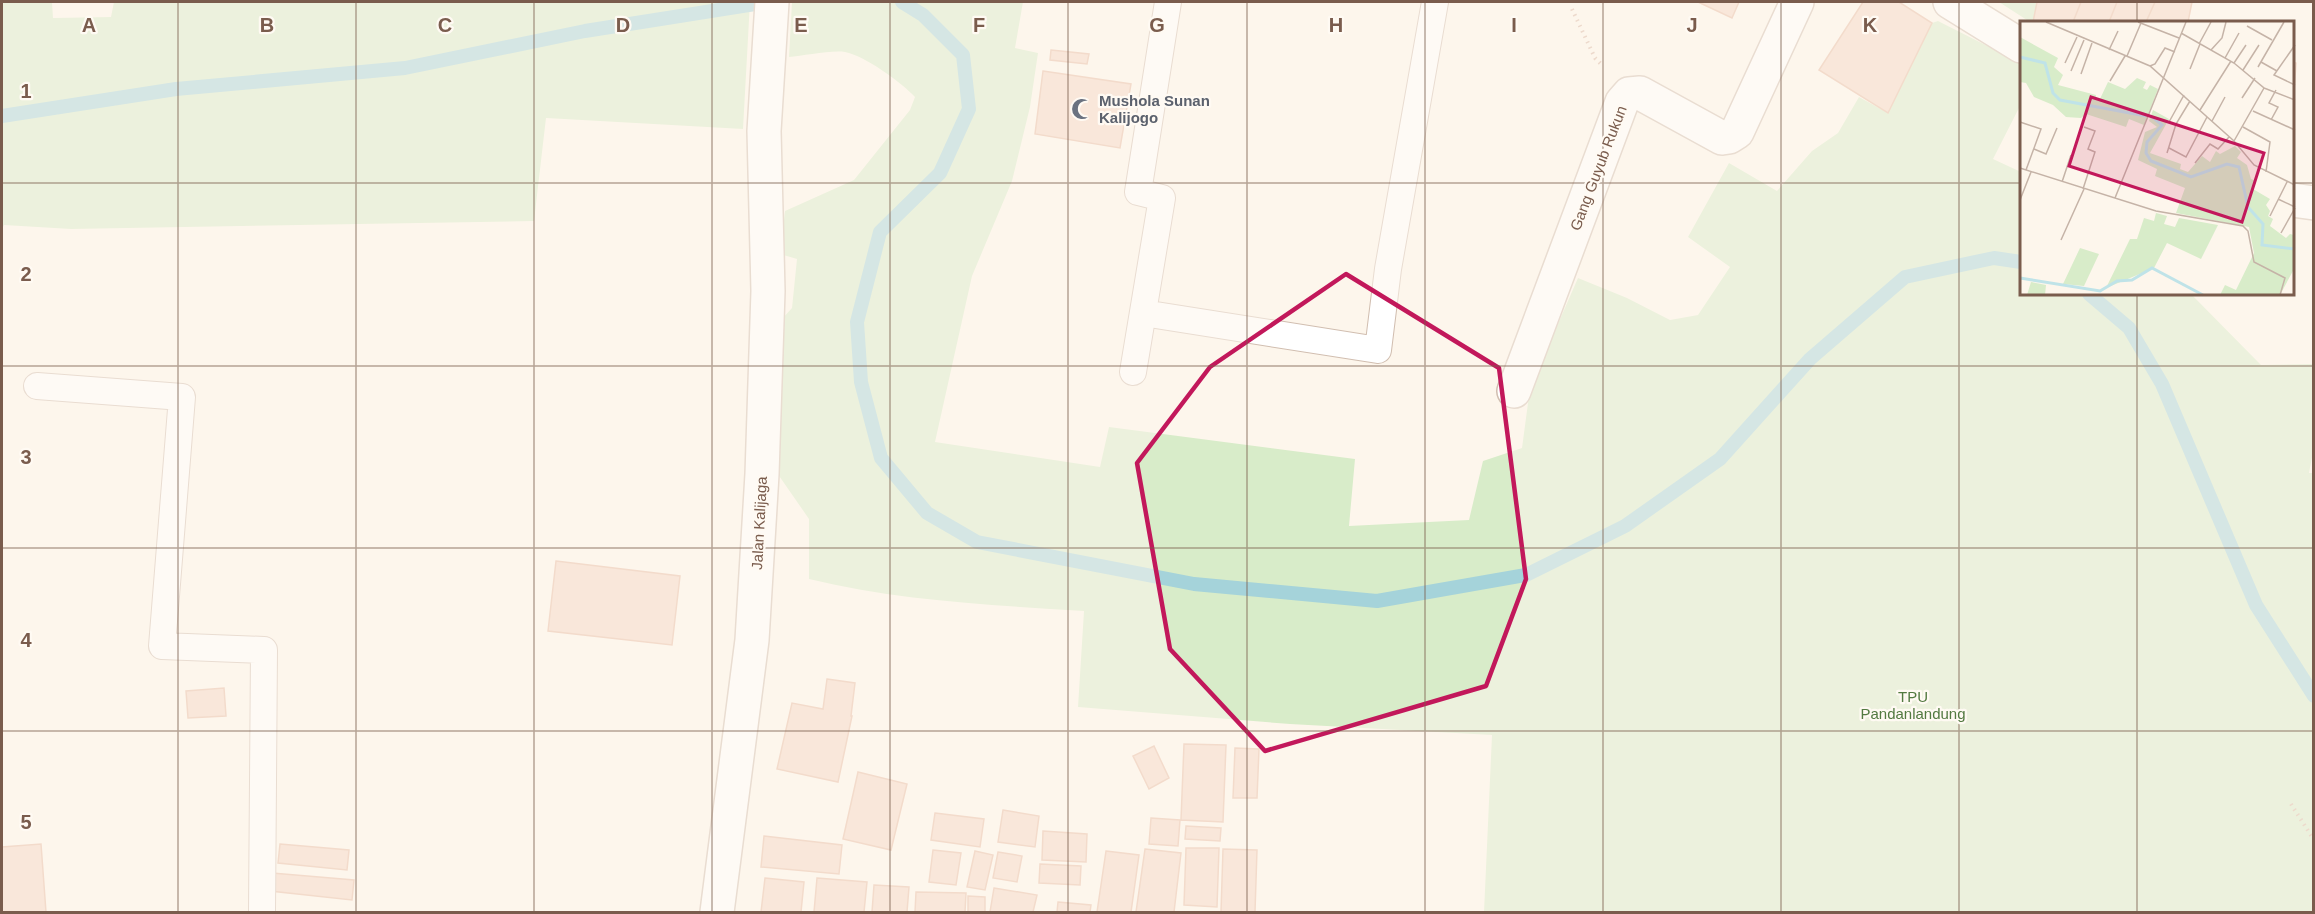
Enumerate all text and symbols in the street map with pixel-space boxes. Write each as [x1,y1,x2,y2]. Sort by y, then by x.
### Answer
text: A [82,14,96,36]
text: B [260,14,274,36]
text: C [438,14,452,36]
text: D [616,14,630,36]
text: E [794,14,808,36]
text: F [973,14,985,36]
text: G [1149,14,1165,36]
text: H [1329,14,1343,36]
text: I [1511,14,1517,36]
text: J [1686,14,1698,36]
text: K [1863,14,1878,36]
inset map [2020,21,2294,296]
text: 1 [20,80,32,102]
place label: Mushola Sunan Kalijogo [1099,92,1210,126]
mosque icon: Mushola Sunan Kalijogo [1070,97,1094,121]
street label: Gang Guyub Rukun [1566,103,1630,233]
text: 2 [20,263,32,285]
text: 3 [20,446,32,468]
street label: Jalan Kalijaga [748,475,770,570]
text: 4 [20,629,32,651]
park label: TPU Pandanlandung [1860,688,1966,722]
text: 5 [20,811,32,833]

